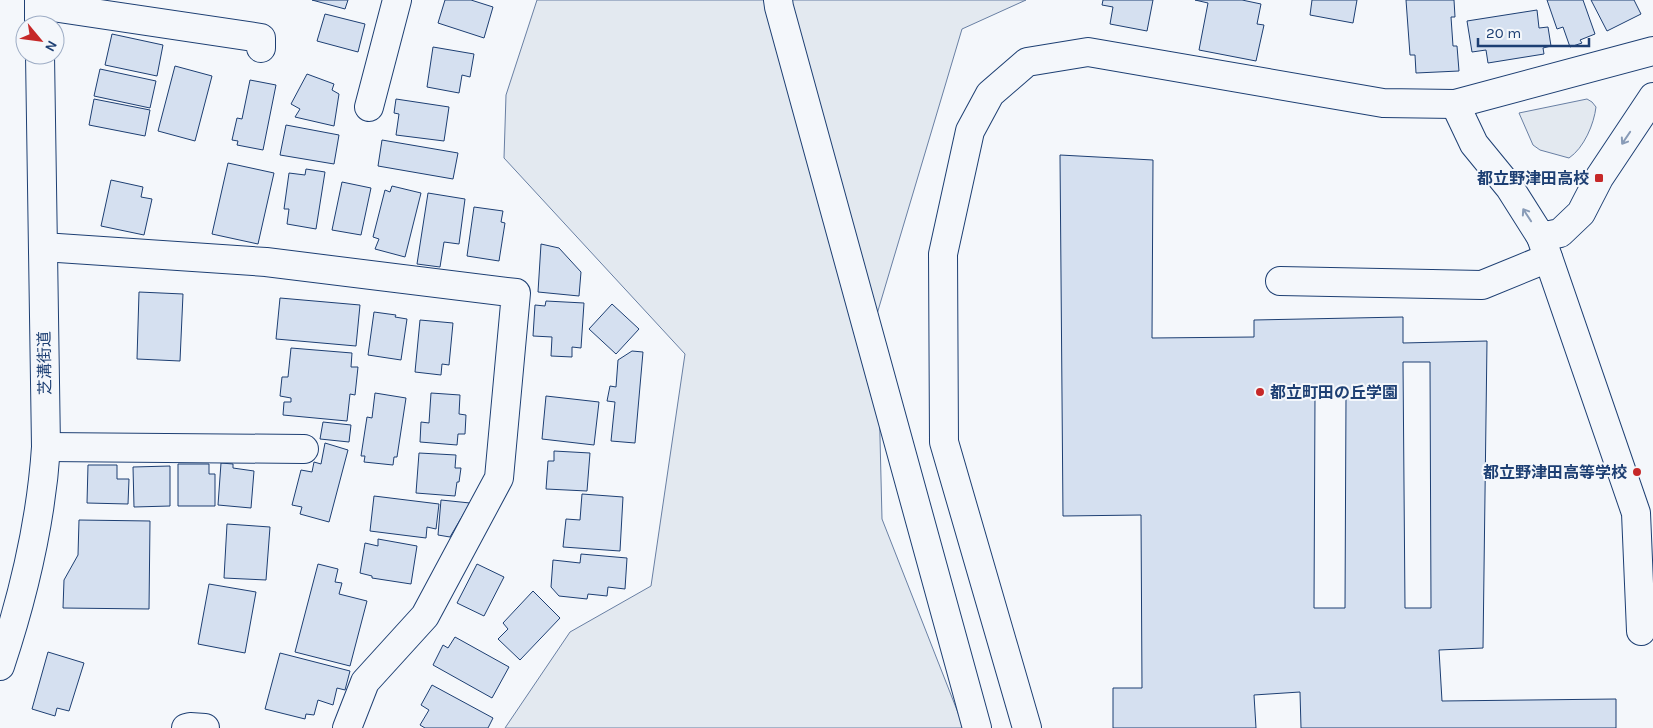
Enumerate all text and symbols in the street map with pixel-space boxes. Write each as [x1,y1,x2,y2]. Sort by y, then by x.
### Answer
north arrow [15,15,65,65]
scale bar [1478,15,1589,47]
text: 20 m [1486,24,1521,42]
text: N [41,38,61,55]
one-way arrow [1621,130,1631,144]
place label: 都立野津田高校 [1477,169,1589,188]
marker: 都立野津田高校 [1593,172,1605,184]
one-way arrow [1522,208,1532,222]
street label: 芝溝街道 [34,331,55,395]
place label: 都立町田の丘学園 [1270,383,1398,402]
marker: 都立町田の丘学園 [1254,386,1266,398]
place label: 都立野津田高等学校 [1483,463,1627,482]
marker: 都立野津田高等学校 [1631,466,1643,478]

